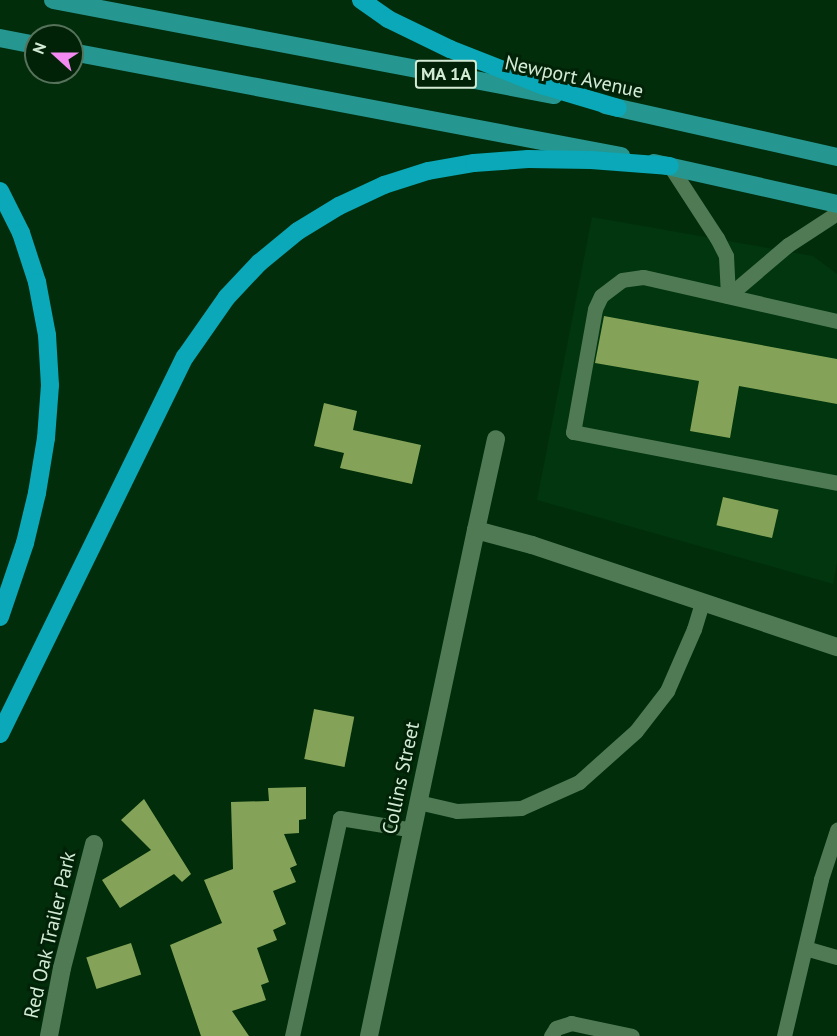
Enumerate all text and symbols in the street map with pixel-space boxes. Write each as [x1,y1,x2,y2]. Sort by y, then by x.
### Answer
north arrow [24,24,84,84]
text: N [28,40,50,57]
street label: Newport Avenue [502,51,646,103]
road number: MA 1A [414,59,478,89]
street label: Collins Street [377,720,425,836]
street label: Red Oak Trailer Park [19,849,81,1021]

